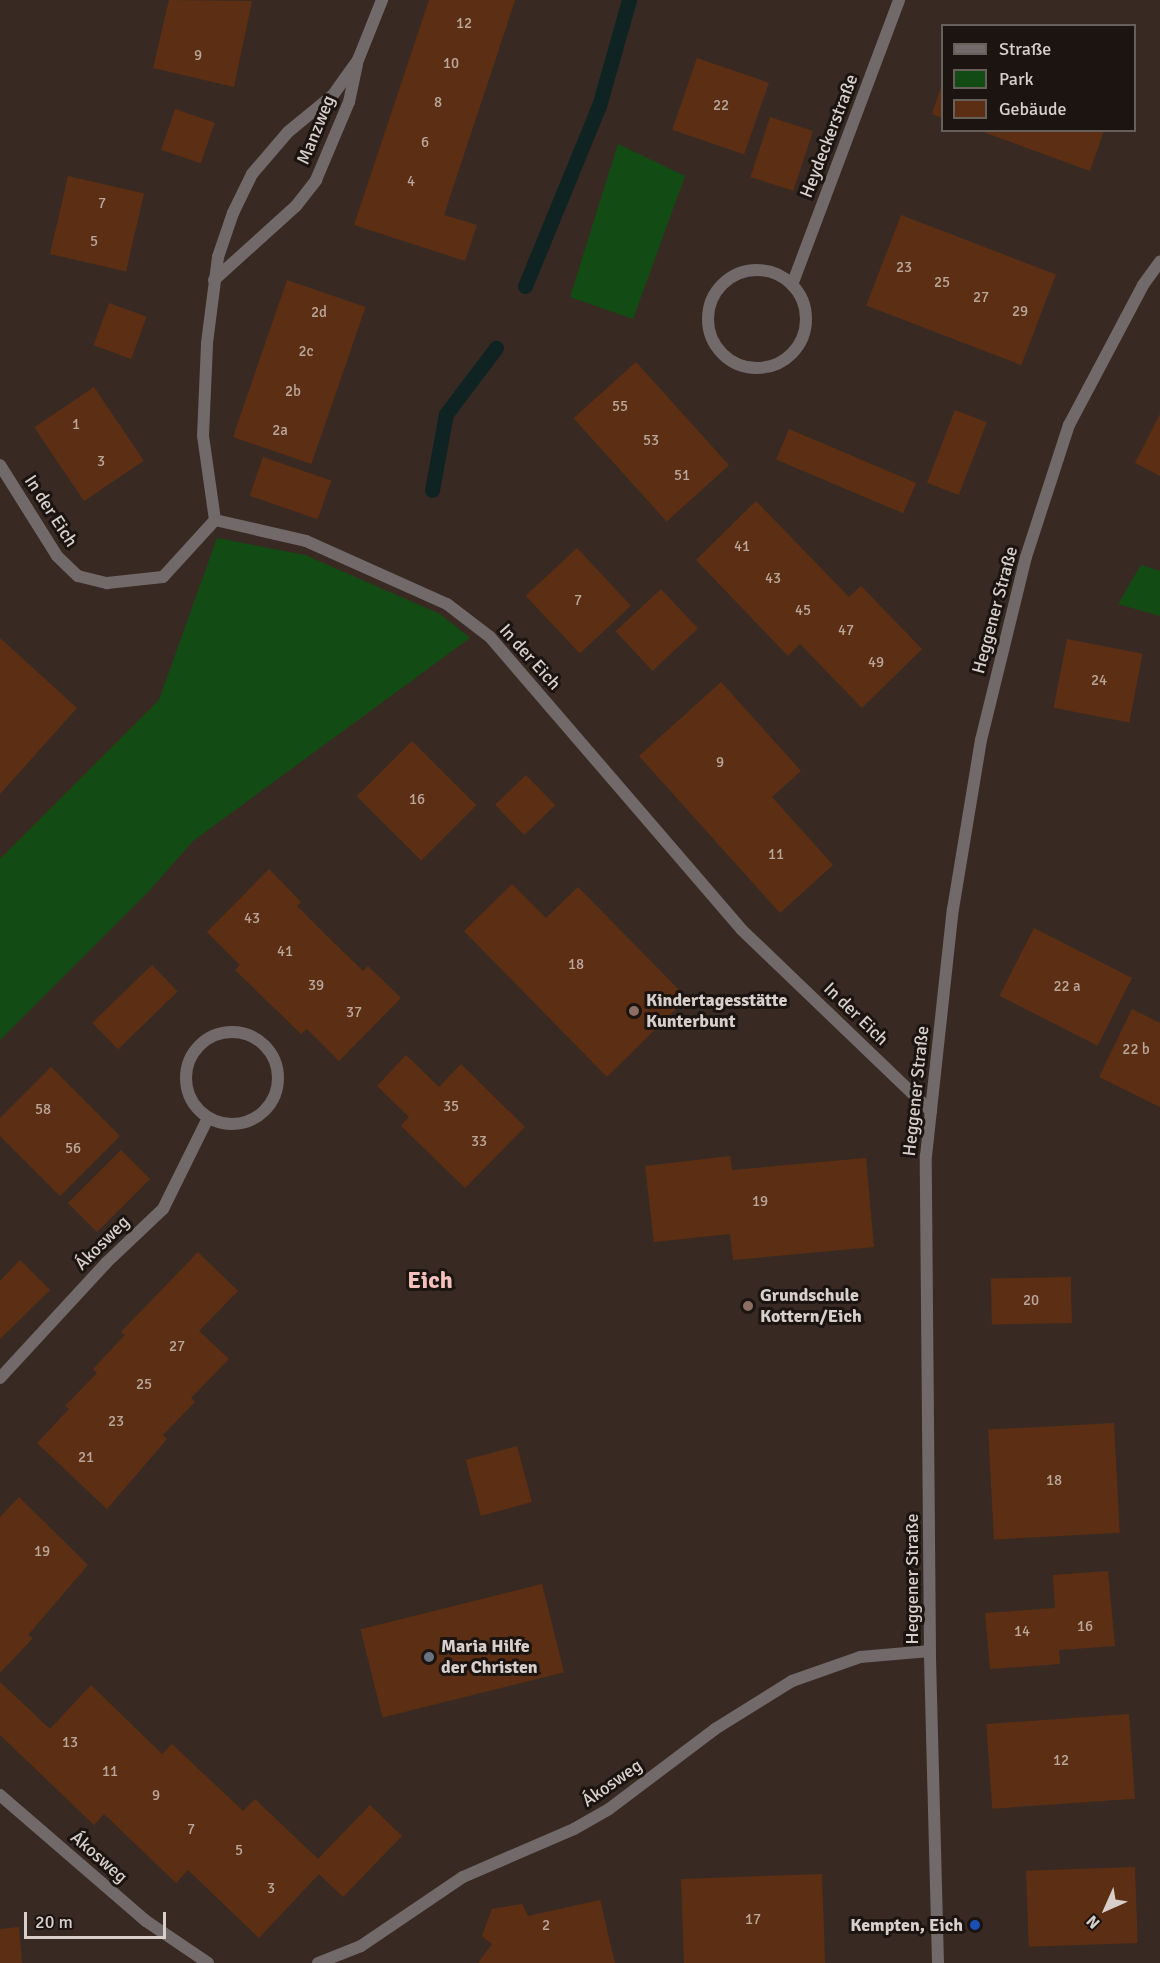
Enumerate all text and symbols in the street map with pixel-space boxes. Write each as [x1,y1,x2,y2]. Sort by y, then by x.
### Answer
house number: 12 [456,15,472,33]
legend [941,24,1136,132]
text: Straße [999,38,1051,60]
house number: 9 [194,47,202,65]
house number: 10 [443,55,459,73]
text: Park [999,68,1034,90]
street label: Heydeckerstraße [796,71,862,201]
street label: Manzweg [292,92,340,168]
house number: 8 [434,94,442,112]
house number: 22 [713,97,729,115]
text: Gebäude [999,98,1067,120]
house number: 6 [421,134,429,152]
house number: 4 [407,173,415,191]
house number: 7 [98,195,106,213]
house number: 5 [90,233,98,251]
house number: 23 [896,259,912,277]
house number: 25 [934,274,950,292]
house number: 27 [973,289,989,307]
house number: 29 [1012,303,1028,321]
house number: 2d [311,304,327,322]
house number: 2c [298,343,314,361]
house number: 2b [285,383,301,401]
house number: 55 [612,398,628,416]
house number: 1 [72,416,80,434]
house number: 2a [272,422,288,440]
house number: 53 [643,432,659,450]
house number: 3 [97,453,105,471]
house number: 51 [674,467,690,485]
street label: In der Eich [20,471,82,551]
house number: 41 [734,538,750,556]
street label: Heggener Straße [968,544,1022,676]
house number: 43 [765,570,781,588]
house number: 7 [574,592,582,610]
house number: 45 [795,602,811,620]
street label: In der Eich [495,619,565,695]
house number: 47 [838,622,854,640]
house number: 49 [868,654,884,672]
house number: 24 [1091,672,1107,690]
house number: 9 [716,754,724,772]
house number: 16 [409,791,425,809]
house number: 11 [768,846,784,864]
house number: 43 [244,910,260,928]
house number: 41 [277,943,293,961]
house number: 18 [568,956,584,974]
house number: 39 [308,977,324,995]
street label: In der Eich [819,978,893,1050]
house number: 22 a [1053,978,1081,996]
place label: Kindertagesstätte Kunterbunt [646,990,787,1032]
house number: 37 [346,1004,362,1022]
marker: Kindertagesstätte Kunterbunt [627,1004,641,1018]
street label: Heggener Straße [898,1025,934,1157]
house number: 22 b [1122,1041,1150,1059]
house number: 35 [443,1098,459,1116]
house number: 58 [35,1101,51,1119]
house number: 33 [471,1133,487,1151]
house number: 56 [65,1140,81,1158]
house number: 19 [752,1193,768,1211]
street label: Ákosweg [70,1211,134,1275]
district label: Eich [407,1267,453,1295]
place label: Grundschule Kottern/Eich [760,1285,862,1328]
house number: 20 [1023,1292,1039,1310]
marker: Grundschule Kottern/Eich [741,1299,755,1313]
house number: 27 [169,1338,185,1356]
house number: 25 [136,1376,152,1394]
house number: 23 [108,1413,124,1431]
house number: 21 [78,1449,94,1467]
house number: 18 [1046,1472,1062,1490]
street label: Heggener Straße [901,1514,923,1644]
house number: 19 [34,1543,50,1561]
house number: 16 [1077,1618,1093,1636]
house number: 14 [1014,1623,1030,1641]
place label: Maria Hilfe der Christen [441,1636,538,1678]
marker: Maria Hilfe der Christen [422,1650,436,1664]
house number: 13 [62,1734,78,1752]
house number: 12 [1053,1752,1069,1770]
street label: Ákosweg [578,1755,646,1811]
house number: 11 [102,1763,118,1781]
house number: 9 [152,1787,160,1805]
house number: 7 [187,1821,195,1839]
street label: Ákosweg [66,1826,132,1888]
house number: 5 [235,1842,243,1860]
north arrow [1076,1879,1136,1939]
house number: 3 [267,1880,275,1898]
scale bar [27,1900,170,1938]
text: 20 m [35,1911,73,1933]
house number: 17 [745,1911,761,1929]
text: N [1082,1911,1104,1933]
place label: Kempten, Eich [850,1914,963,1936]
house number: 2 [542,1917,550,1935]
marker: Kempten, Eich [968,1918,982,1932]

